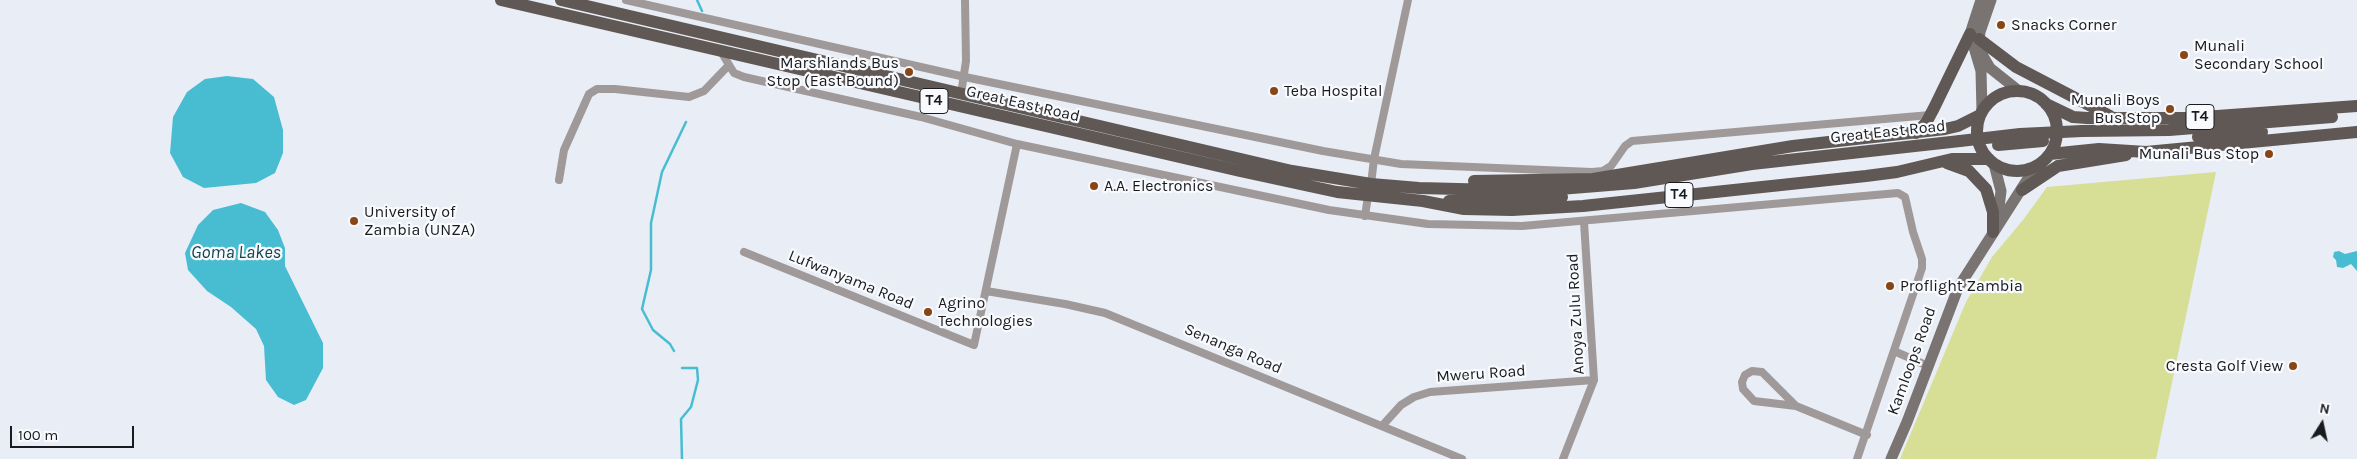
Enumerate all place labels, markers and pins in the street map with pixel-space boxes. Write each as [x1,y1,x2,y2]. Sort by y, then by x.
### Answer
place label: Snacks Corner [2011,15,2117,35]
marker: Snacks Corner [1995,19,2007,31]
place label: Munali Secondary School [2194,36,2323,74]
marker: Munali Secondary School [2178,49,2190,61]
place label: Marshlands Bus Stop (East Bound) [767,53,899,91]
marker: Marshlands Bus Stop (East Bound) [903,66,915,78]
place label: Teba Hospital [1284,81,1382,101]
marker: Teba Hospital [1268,85,1280,97]
place label: Munali Boys Bus Stop [2071,90,2160,128]
marker: Munali Boys Bus Stop [2164,103,2176,115]
place label: Munali Bus Stop [2139,144,2259,164]
marker: Munali Bus Stop [2263,148,2275,160]
place label: A.A. Electronics [1104,176,1213,196]
marker: A.A. Electronics [1088,180,1100,192]
place label: University of Zambia (UNZA) [364,202,476,240]
marker: University of Zambia (UNZA) [348,215,360,227]
place label: Proflight Zambia [1900,276,2023,296]
marker: Proflight Zambia [1884,280,1896,292]
place label: Agrino Technologies [938,293,1033,331]
marker: Agrino Technologies [922,306,934,318]
place label: Cresta Golf View [2166,356,2283,376]
marker: Cresta Golf View [2287,360,2299,372]

